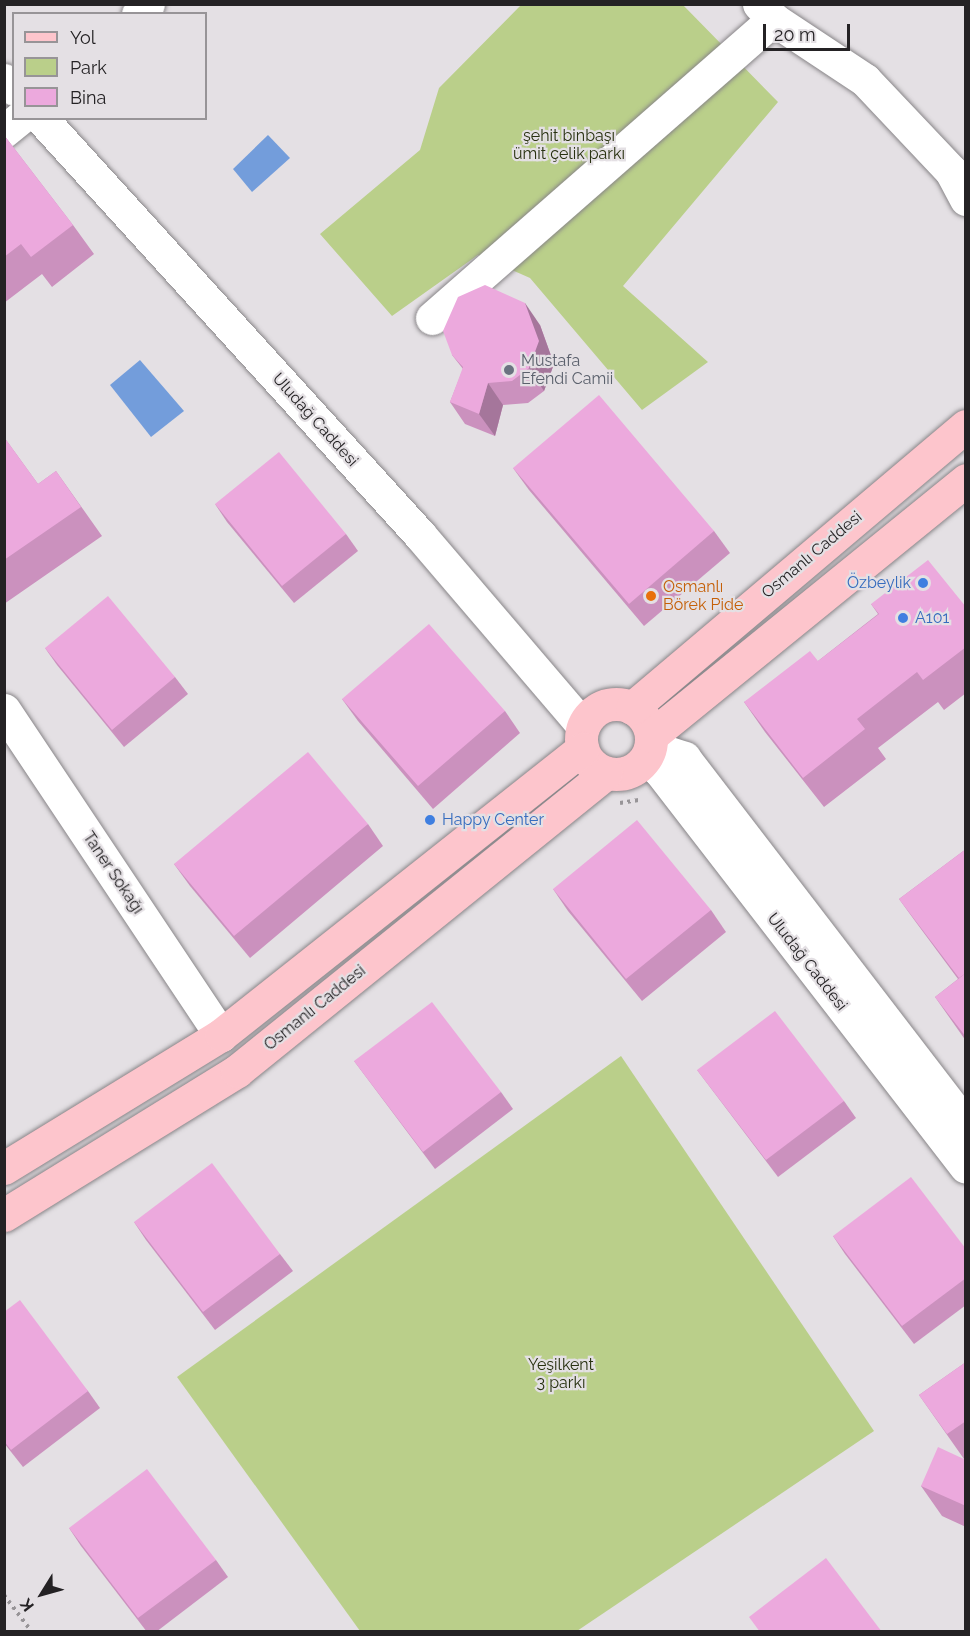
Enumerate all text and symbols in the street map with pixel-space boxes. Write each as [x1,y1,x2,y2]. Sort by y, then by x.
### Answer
legend [12,12,207,120]
scale bar [766,12,853,50]
text: 20 m [774,24,816,45]
text: Yol [70,27,96,48]
text: Park [70,57,107,78]
text: Bina [70,87,106,108]
park label: şehit binbaşı ümit çelik parkı [513,126,625,164]
place label: Mustafa Efendi Camii [521,351,613,389]
marker: Mustafa Efendi Camii [502,363,516,377]
street label: Uludağ Caddesi [268,369,362,471]
street label: Osmanlı Caddesi [758,508,866,602]
place label: Özbeylik [847,573,911,593]
marker: Özbeylik [916,576,930,590]
place label: Osmanlı Börek Pide [663,577,743,615]
marker: Osmanlı Börek Pide [644,589,658,603]
place label: A101 [915,608,949,628]
marker: A101 [896,611,910,625]
place label: Happy Center [442,810,544,830]
marker: Happy Center [423,813,437,827]
street label: Taner Sokağı [78,828,148,918]
street label: Uludağ Caddesi [763,909,851,1015]
street label: Osmanlı Caddesi [261,961,369,1055]
park label: Yeşilkent 3 parkı [528,1355,594,1393]
north arrow [12,1564,72,1624]
text: K [16,1595,38,1615]

